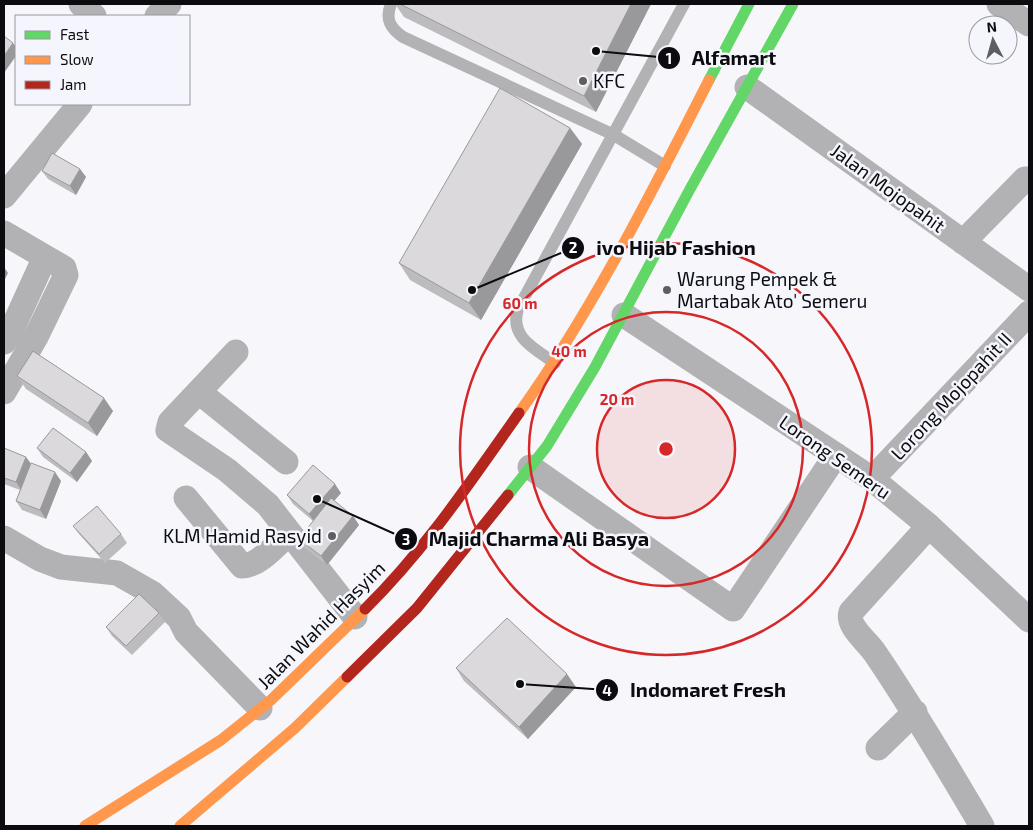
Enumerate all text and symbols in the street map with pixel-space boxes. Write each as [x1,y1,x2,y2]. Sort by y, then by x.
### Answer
legend [15,15,190,105]
north arrow [968,15,1018,65]
text: N [986,18,998,36]
text: Fast [60,25,90,43]
callout: Alfamart [656,41,786,76]
text: Alfamart [692,45,776,69]
text: 1 [666,49,672,67]
text: Slow [60,50,94,68]
place label: KFC [593,69,625,92]
text: Jam [60,75,86,93]
marker: KFC [577,75,589,87]
street label: Jalan Mojopahit [827,138,950,237]
callout: ivo Hijab Fashion [561,230,765,265]
text: ivo Hijab Fashion [596,235,756,259]
text: 2 [569,238,578,256]
place label: Warung Pempek & Martabak Ato' Semeru [677,267,867,312]
marker: Warung Pempek & Martabak Ato' Semeru [661,284,673,296]
text: 60 m [503,294,537,312]
street label: Lorong Mojopahit II [886,327,1016,464]
text: 40 m [551,342,587,360]
text: 20 m [600,390,634,408]
street label: Lorong Semeru [775,410,895,504]
centre of rings [657,440,675,458]
callout: Majid Charma Ali Basya [394,522,659,557]
place label: KLM Hamid Rasyid [163,524,322,547]
text: Majid Charma Ali Basya [429,526,649,551]
marker: KLM Hamid Rasyid [326,530,338,542]
text: 3 [402,530,410,548]
street label: Jalan Wahid Hasyim [252,556,389,693]
callout: Indomaret Fresh [595,673,795,708]
text: Indomaret Fresh [630,677,786,701]
text: 4 [602,681,612,699]

